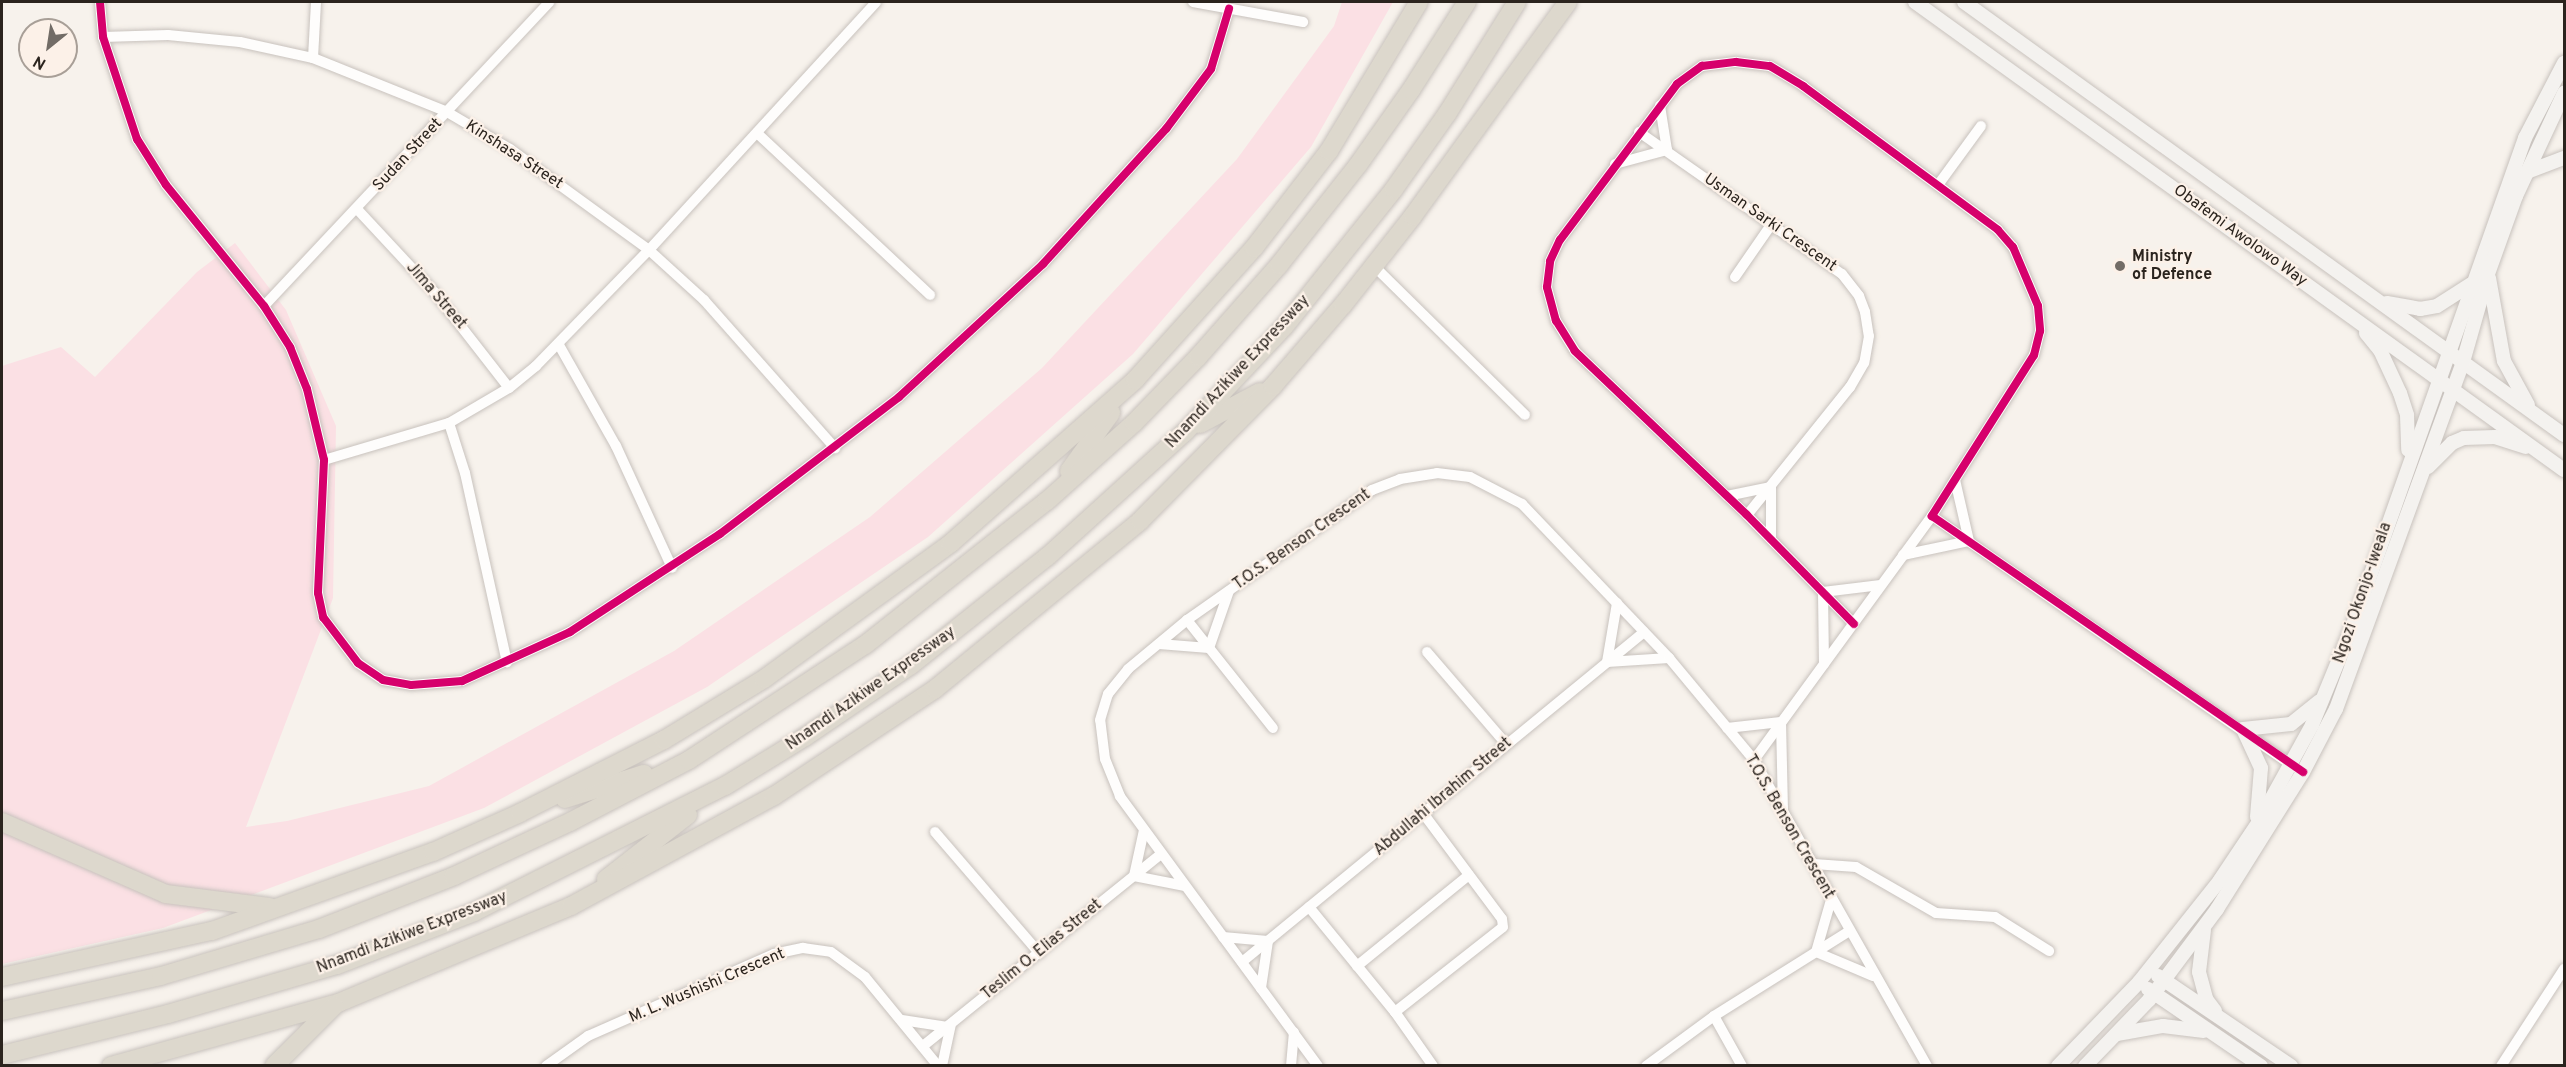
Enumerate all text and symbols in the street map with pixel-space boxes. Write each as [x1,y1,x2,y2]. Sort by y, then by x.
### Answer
north arrow [18,18,78,78]
text: N [30,50,50,73]
street label: Sudan Street [369,114,447,196]
street label: Kinshasa Street [462,116,566,194]
street label: Usman Sarki Crescent [1700,170,1840,276]
street label: Obafemi Awolowo Way [2169,181,2311,291]
place label: Ministry of Defence [2132,247,2212,285]
street label: Jima Street [402,259,470,333]
marker: Ministry of Defence [2113,259,2127,273]
street label: Nnamdi Azikiwe Expressway [1162,291,1314,453]
street label: T.O.S. Benson Crescent [1230,485,1374,595]
street label: Ngozi Okonjo-Iweala [2330,520,2396,666]
street label: Nnamdi Azikiwe Expressway [782,623,960,755]
street label: Abdullahi Ibrahim Street [1370,734,1516,860]
street label: T.O.S. Benson Crescent [1740,751,1838,903]
street label: Nnamdi Azikiwe Expressway [314,888,510,978]
street label: Teslim O. Elias Street [978,896,1106,1004]
street label: M. L. Wushishi Crescent [626,944,788,1028]

